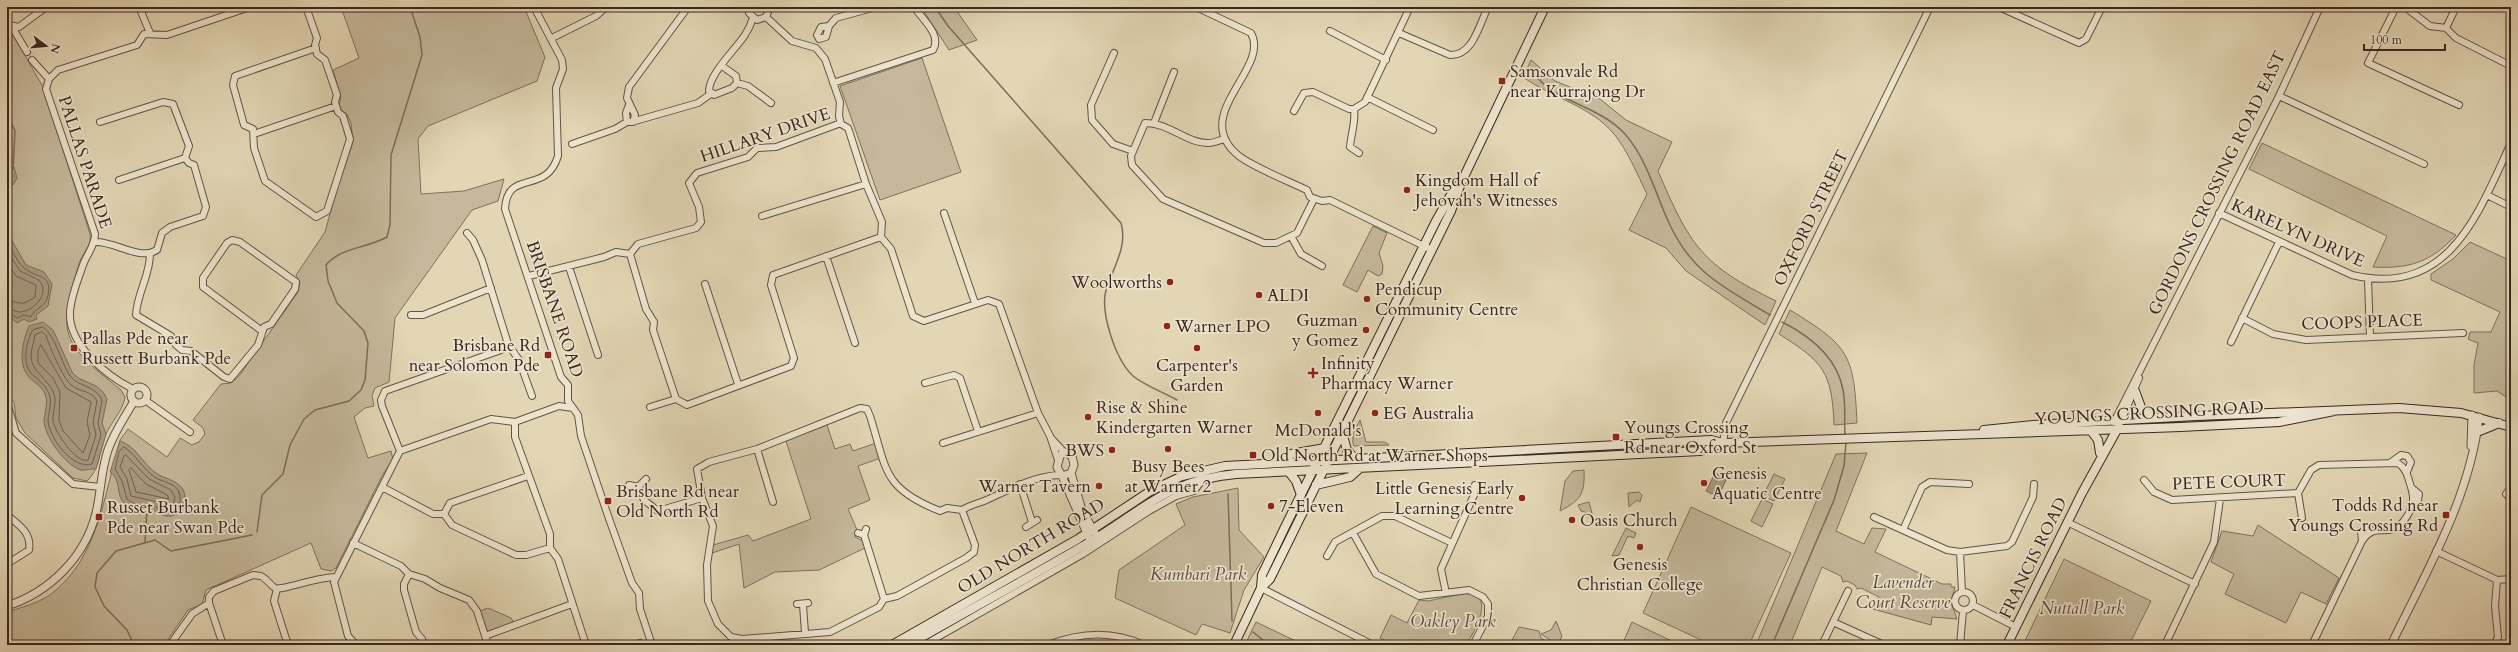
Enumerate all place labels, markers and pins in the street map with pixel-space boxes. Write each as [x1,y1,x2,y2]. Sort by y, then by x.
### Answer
place label: Samsonvale Rd near Kurrajong Dr [1510,60,1646,103]
marker: Samsonvale Rd near Kurrajong Dr [1497,76,1507,86]
place label: Kingdom Hall of Jehovah's Witnesses [1412,169,1558,212]
marker: Kingdom Hall of Jehovah's Witnesses [1402,185,1412,195]
place label: Woolworths [1070,271,1162,294]
marker: Woolworths [1165,277,1175,287]
place label: Pendicup Community Centre [1375,278,1518,321]
place label: ALDI [1267,284,1309,307]
marker: ALDI [1254,290,1264,300]
marker: Pendicup Community Centre [1362,294,1372,304]
place label: Guzman y Gomez [1291,309,1358,352]
place label: Warner LPO [1174,315,1271,338]
marker: Warner LPO [1162,321,1172,331]
marker: Guzman y Gomez [1361,325,1371,335]
place label: Pallas Pde near Russett Burbank Pde [82,327,231,370]
place label: Brisbane Rd near Solomon Pde [409,334,540,377]
marker: Pallas Pde near Russett Burbank Pde [69,343,79,353]
marker: Carpenter's Garden [1192,343,1202,353]
marker: Brisbane Rd near Solomon Pde [543,350,553,360]
place label: Infinity Pharmacy Warner [1321,352,1454,395]
place label: Carpenter's Garden [1156,354,1238,397]
marker: Infinity Pharmacy Warner [1308,368,1318,378]
place label: Rise & Shine Kindergarten Warner [1096,396,1253,439]
place label: EG Australia [1383,402,1475,425]
marker: McDonald's [1313,408,1323,418]
marker: EG Australia [1370,408,1380,418]
marker: Rise & Shine Kindergarten Warner [1083,412,1093,422]
place label: Youngs Crossing Rd near Oxford St [1624,416,1757,459]
place label: McDonald's [1275,419,1362,442]
marker: Youngs Crossing Rd near Oxford St [1611,432,1621,442]
place label: BWS [1065,439,1104,462]
marker: Busy Bees at Warner 2 [1163,444,1173,454]
place label: Old North Rd at Warner Shops [1261,444,1488,467]
marker: BWS [1107,445,1117,455]
marker: Old North Rd at Warner Shops [1248,450,1258,460]
place label: Busy Bees at Warner 2 [1125,455,1212,498]
place label: Genesis Aquatic Centre [1712,462,1822,505]
place label: Warner Tavern [978,475,1091,498]
place label: Little Genesis Early Learning Centre [1375,477,1514,520]
marker: Genesis Aquatic Centre [1699,478,1709,488]
place label: Brisbane Rd near Old North Rd [616,480,740,523]
marker: Warner Tavern [1094,481,1104,491]
marker: Little Genesis Early Learning Centre [1517,493,1527,503]
place label: Todds Rd near Youngs Crossing Rd [2288,494,2439,537]
place label: 7-Eleven [1279,495,1344,518]
place label: Russet Burbank Pde near Swan Pde [107,496,244,539]
marker: Brisbane Rd near Old North Rd [603,496,613,506]
marker: 7-Eleven [1266,501,1276,511]
place label: Oasis Church [1580,509,1678,532]
marker: Todds Rd near Youngs Crossing Rd [2441,510,2451,520]
marker: Russet Burbank Pde near Swan Pde [94,512,104,522]
marker: Oasis Church [1567,515,1577,525]
marker: Genesis Christian College [1635,542,1645,552]
place label: Genesis Christian College [1577,553,1703,596]

